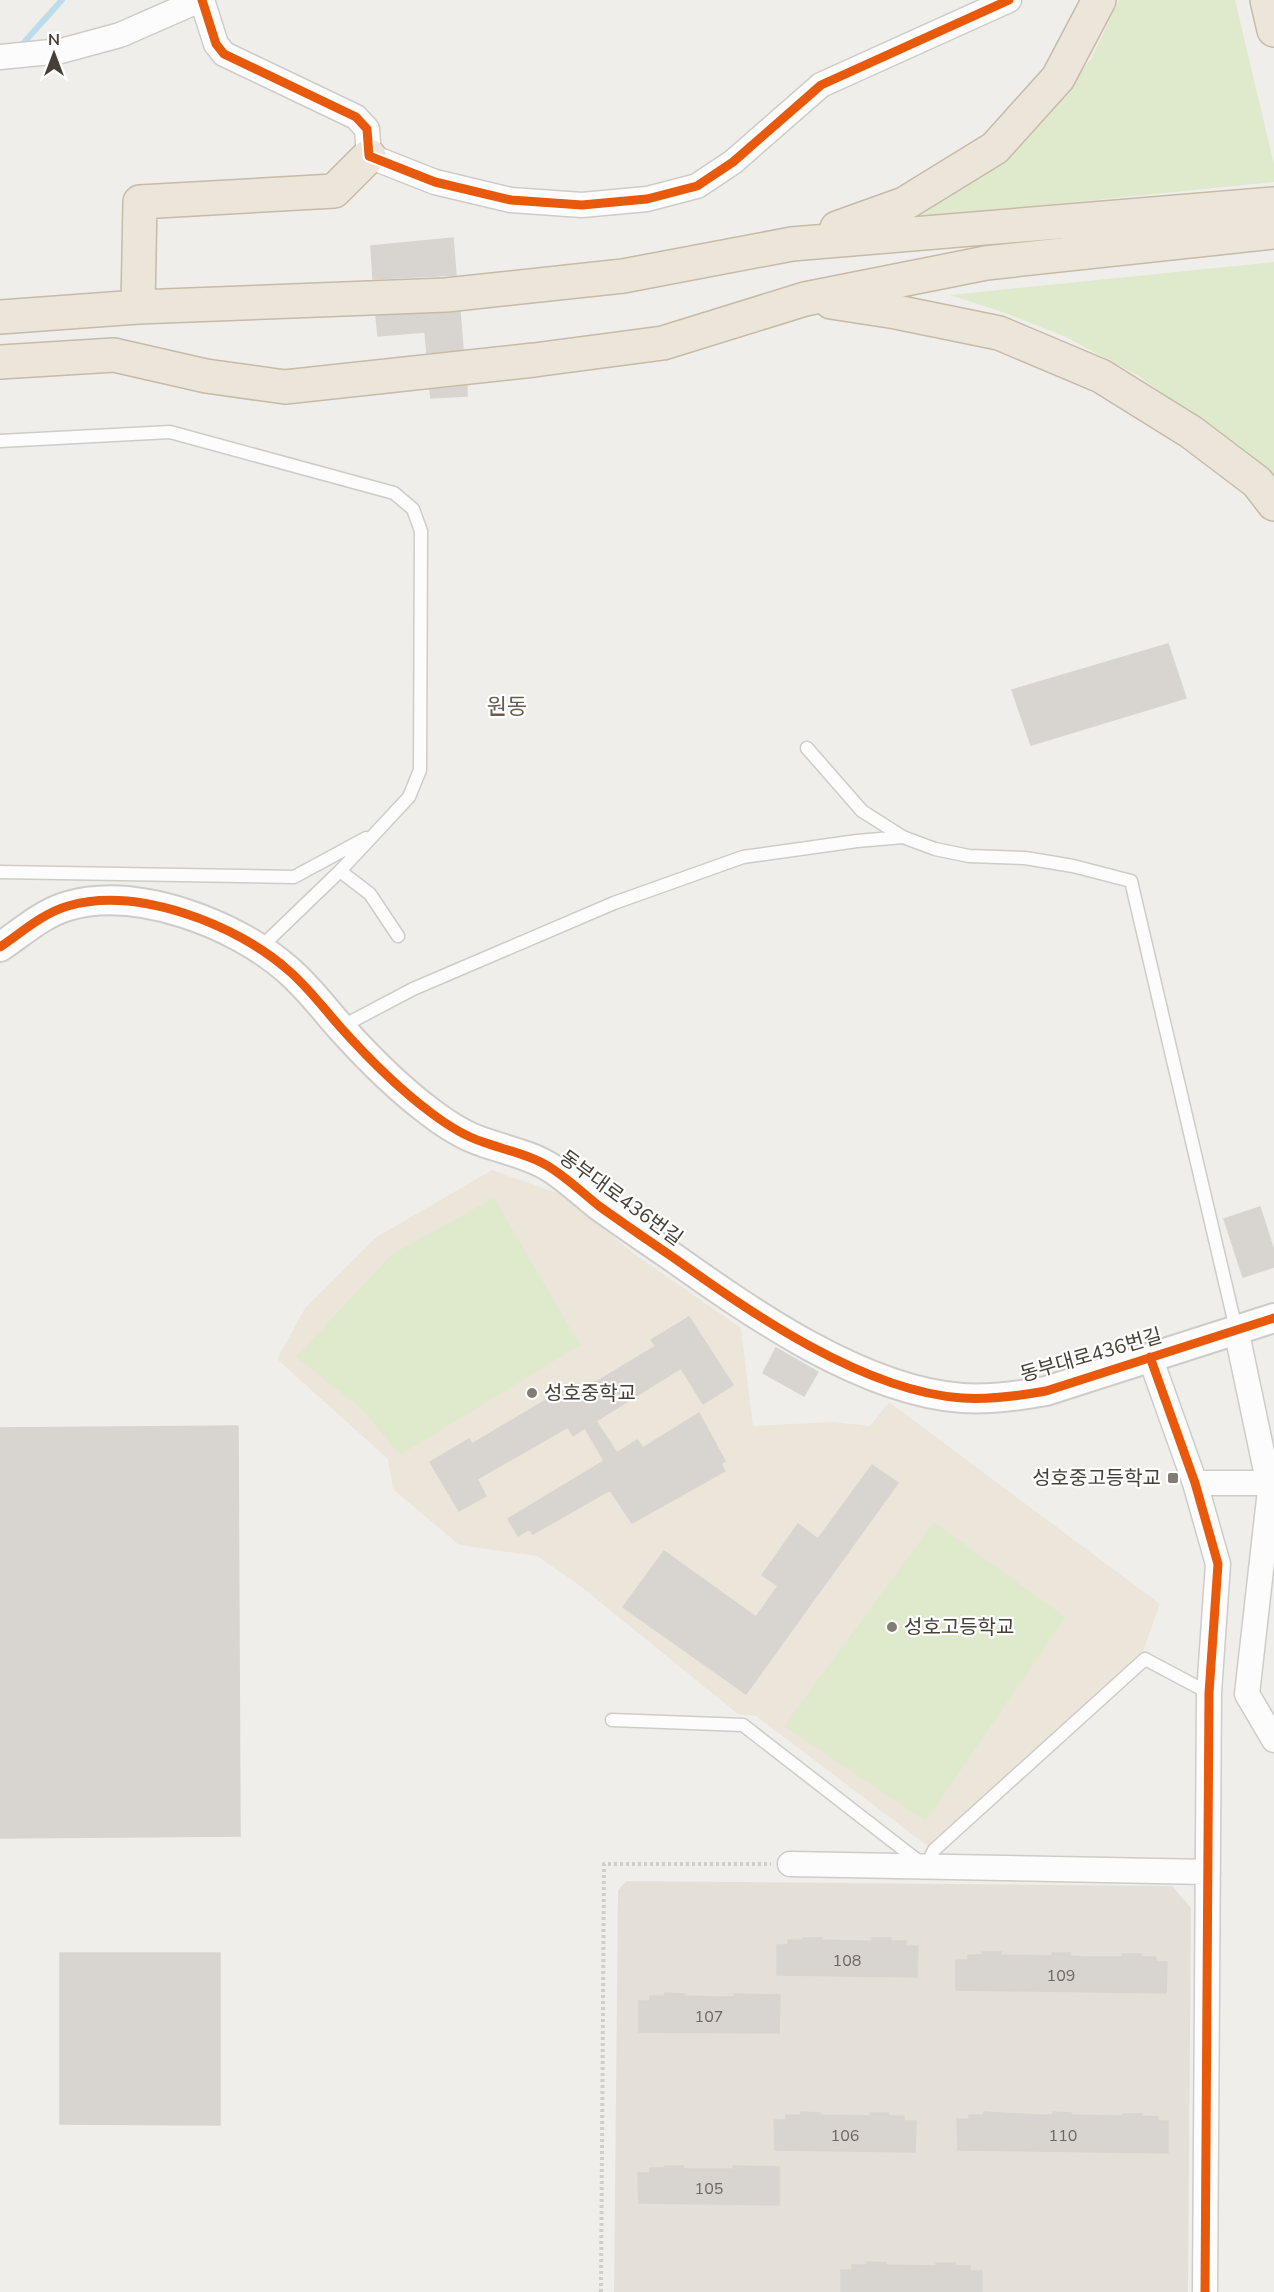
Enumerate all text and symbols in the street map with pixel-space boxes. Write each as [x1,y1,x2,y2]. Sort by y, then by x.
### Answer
north arrow [24,24,84,84]
text: N [48,29,60,51]
district label: 원동 [487,692,527,722]
street label: 동부대로436번길 [554,1144,688,1252]
street label: 동부대로436번길 [1017,1322,1165,1388]
place label: 성호중학교 [544,1380,636,1407]
marker: 성호중학교 [525,1386,539,1400]
place label: 성호중고등학교 [1032,1465,1161,1492]
marker: 성호중고등학교 [1166,1471,1180,1485]
place label: 성호고등학교 [904,1614,1014,1641]
marker: 성호고등학교 [885,1620,899,1634]
house number: 108 [833,1950,861,1972]
house number: 109 [1047,1965,1075,1987]
house number: 107 [695,2006,723,2028]
house number: 106 [831,2125,859,2147]
house number: 110 [1049,2125,1077,2147]
house number: 105 [695,2178,723,2200]

